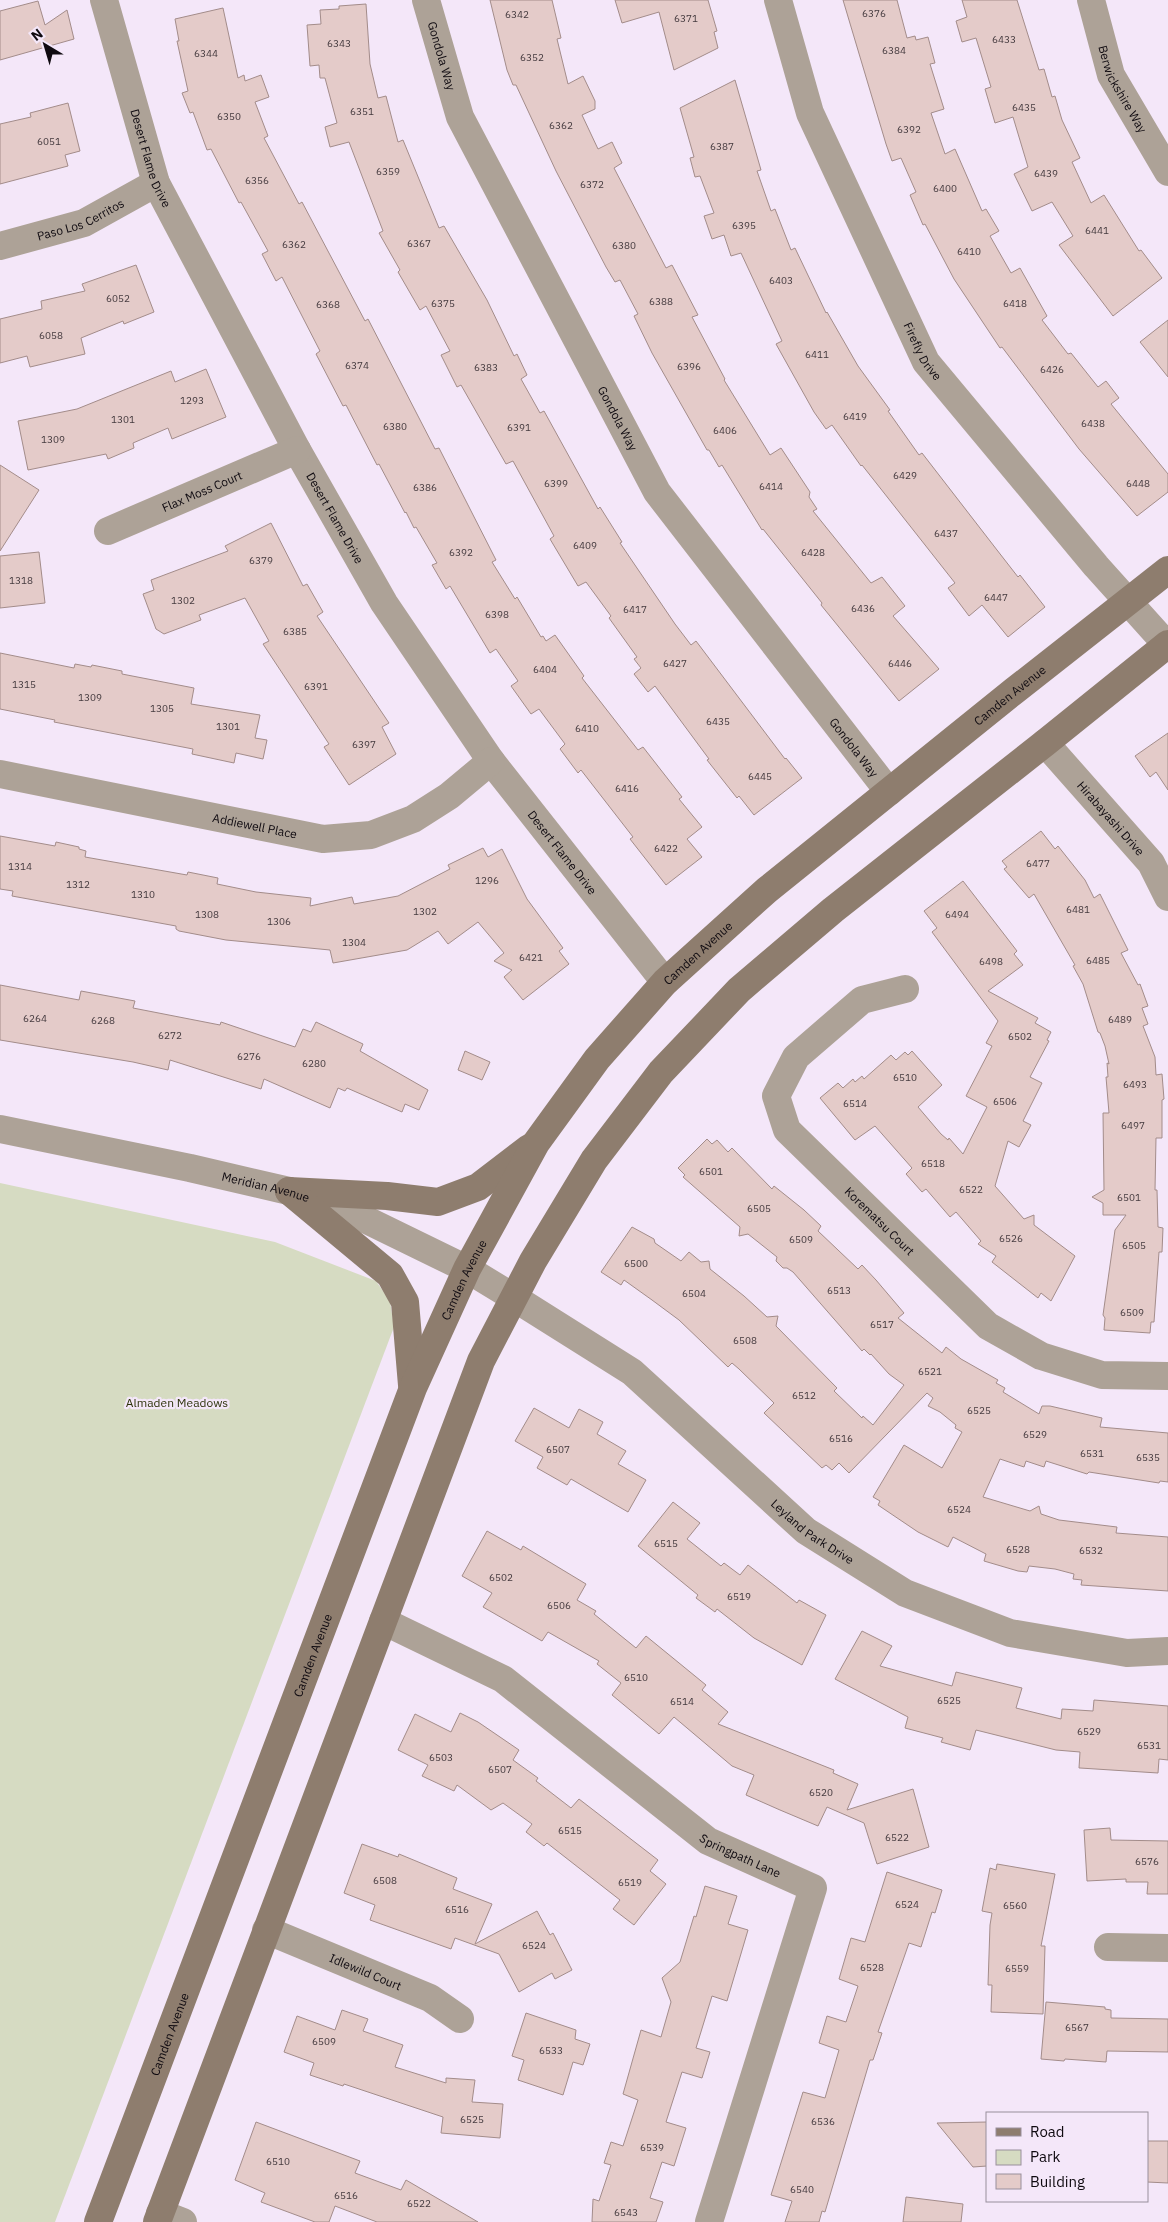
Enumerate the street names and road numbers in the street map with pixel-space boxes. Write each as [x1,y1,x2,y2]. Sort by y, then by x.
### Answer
street label: Gondola Way [425,19,459,92]
street label: Berwickshire Way [1096,44,1151,135]
street label: Desert Flame Drive [128,107,175,210]
street label: Paso Los Cerritos [35,195,127,243]
street label: Firefly Drive [901,320,946,383]
street label: Gondola Way [595,383,641,453]
street label: Flax Moss Court [159,467,244,515]
street label: Desert Flame Drive [304,469,368,566]
street label: Camden Avenue [971,661,1049,728]
street label: Gondola Way [827,714,882,780]
street label: Hirabayashi Drive [1074,778,1148,859]
street label: Desert Flame Drive [525,807,601,897]
street label: Addiewell Place [211,809,299,841]
street label: Camden Avenue [660,918,735,988]
street label: Meridian Avenue [221,1168,312,1205]
street label: Korematsu Court [842,1183,918,1258]
street label: Camden Avenue [437,1236,489,1322]
street label: Leyland Park Drive [768,1496,857,1567]
street label: Camden Avenue [290,1611,335,1699]
street label: Springpath Lane [697,1830,784,1880]
street label: Idlewild Court [328,1950,404,1993]
street label: Camden Avenue [147,1990,192,2078]

